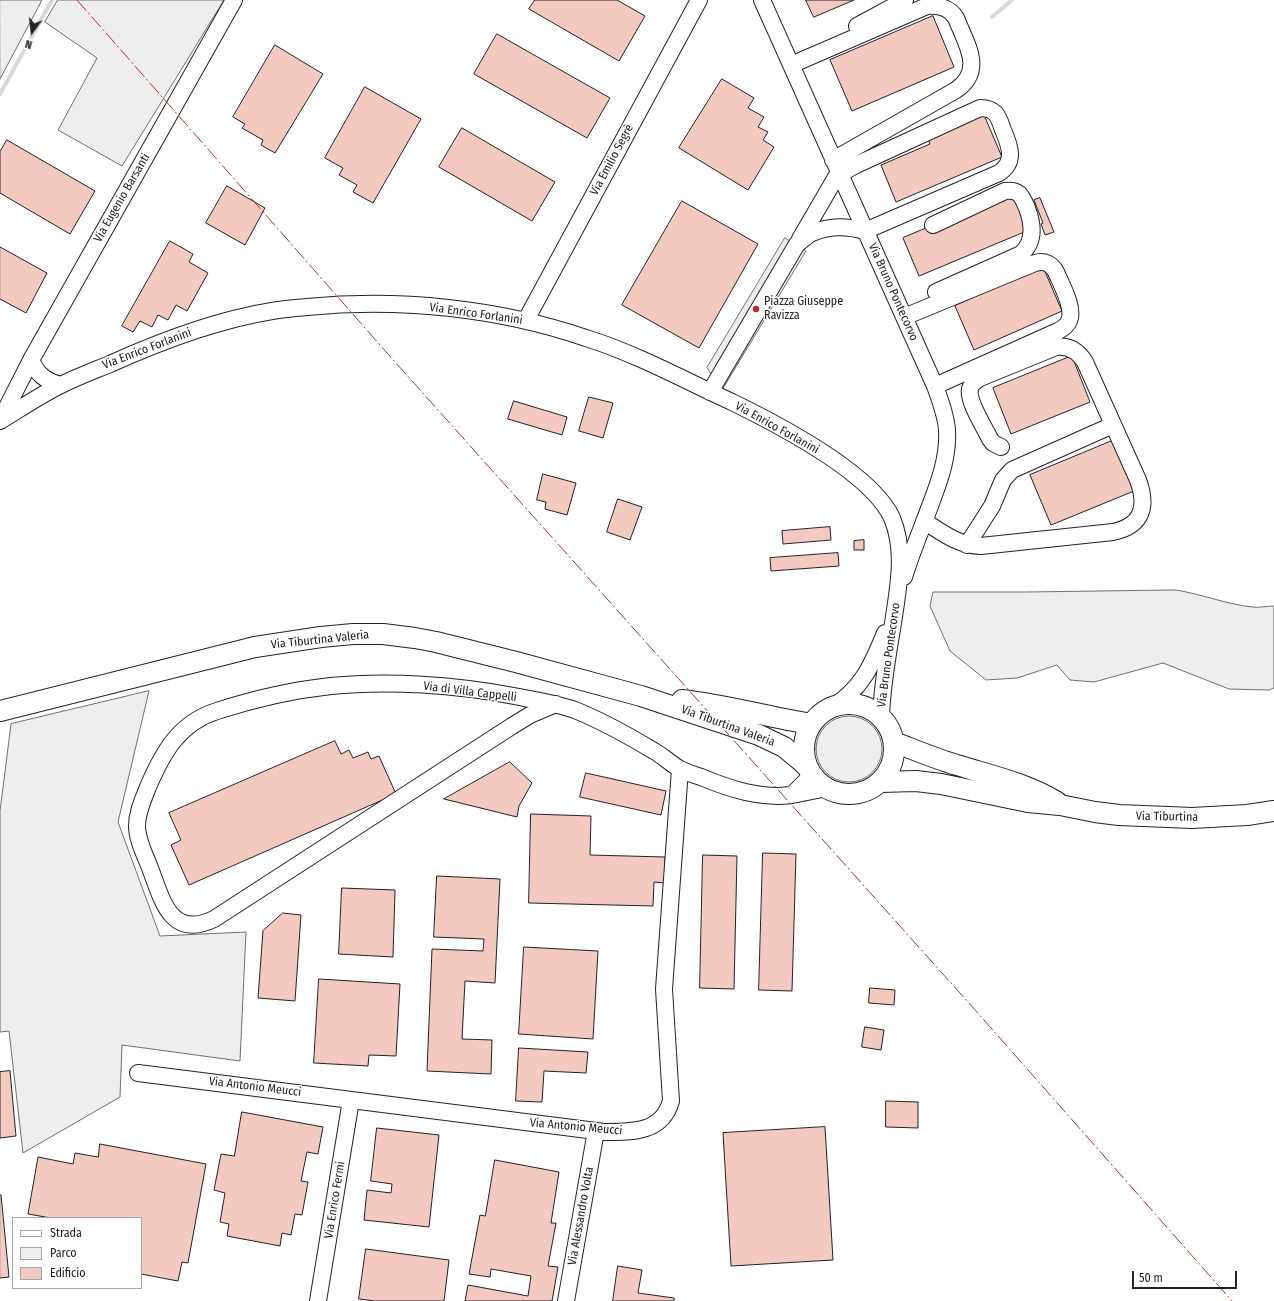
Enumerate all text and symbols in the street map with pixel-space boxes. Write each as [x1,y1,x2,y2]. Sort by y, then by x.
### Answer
north arrow [12,12,52,52]
text: N [24,37,34,51]
street label: Via Emilio Segrè [587,122,637,198]
street label: Via Eugenio Barsanti [91,151,153,245]
street label: Via Bruno Pontecorvo [865,241,921,343]
place label: Piazza Giuseppe Ravizza [764,295,843,323]
street label: Via Enrico Forlanini [428,300,524,328]
marker: Piazza Giuseppe Ravizza [751,304,761,314]
street label: Via Enrico Forlanini [101,325,193,373]
street label: Via Enrico Forlanini [732,399,822,457]
street label: Via Bruno Pontecorvo [875,602,903,708]
street label: Via Tiburtina Valeria [270,628,370,652]
street label: Via di Villa Cappelli [422,679,518,705]
street label: Via Tiburtina Valeria [679,702,777,750]
street label: Via Tiburtina [1136,809,1198,825]
street label: Via Antonio Meucci [208,1074,302,1100]
street label: Via Antonio Meucci [529,1116,623,1138]
street label: Via Enrico Fermi [322,1160,348,1240]
street label: Via Alessandro Volta [565,1166,597,1266]
legend [12,1217,142,1289]
text: Strada [50,1226,82,1240]
text: Parco [50,1246,77,1260]
scale bar [1134,1263,1239,1289]
text: Edificio [50,1266,86,1280]
text: 50 m [1139,1271,1163,1285]

